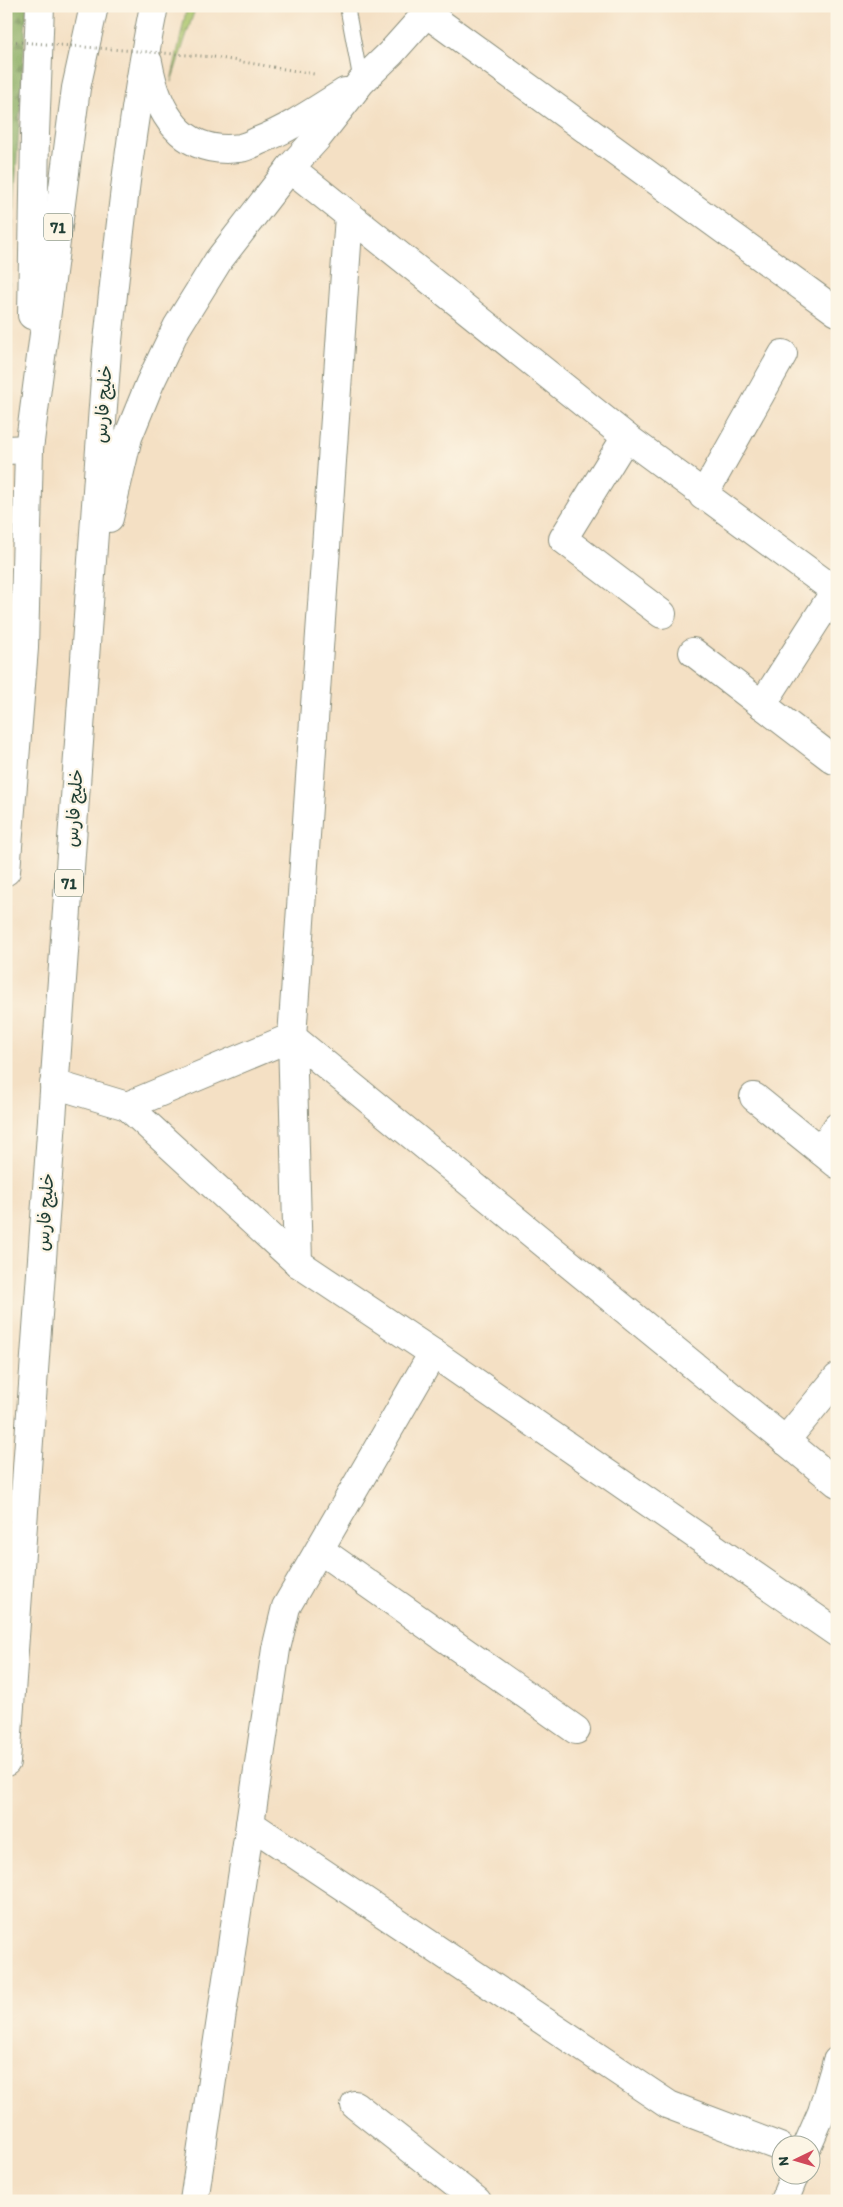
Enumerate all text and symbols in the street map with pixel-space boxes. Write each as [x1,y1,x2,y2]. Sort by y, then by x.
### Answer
road number: 71 [44,213,72,240]
street label: خلیج فارس [89,364,118,444]
street label: خلیج فارس [60,768,89,848]
road number: 71 [55,870,83,896]
street label: خلیج فارس [31,1172,60,1252]
north arrow [770,2134,820,2184]
text: N [775,2156,792,2167]

